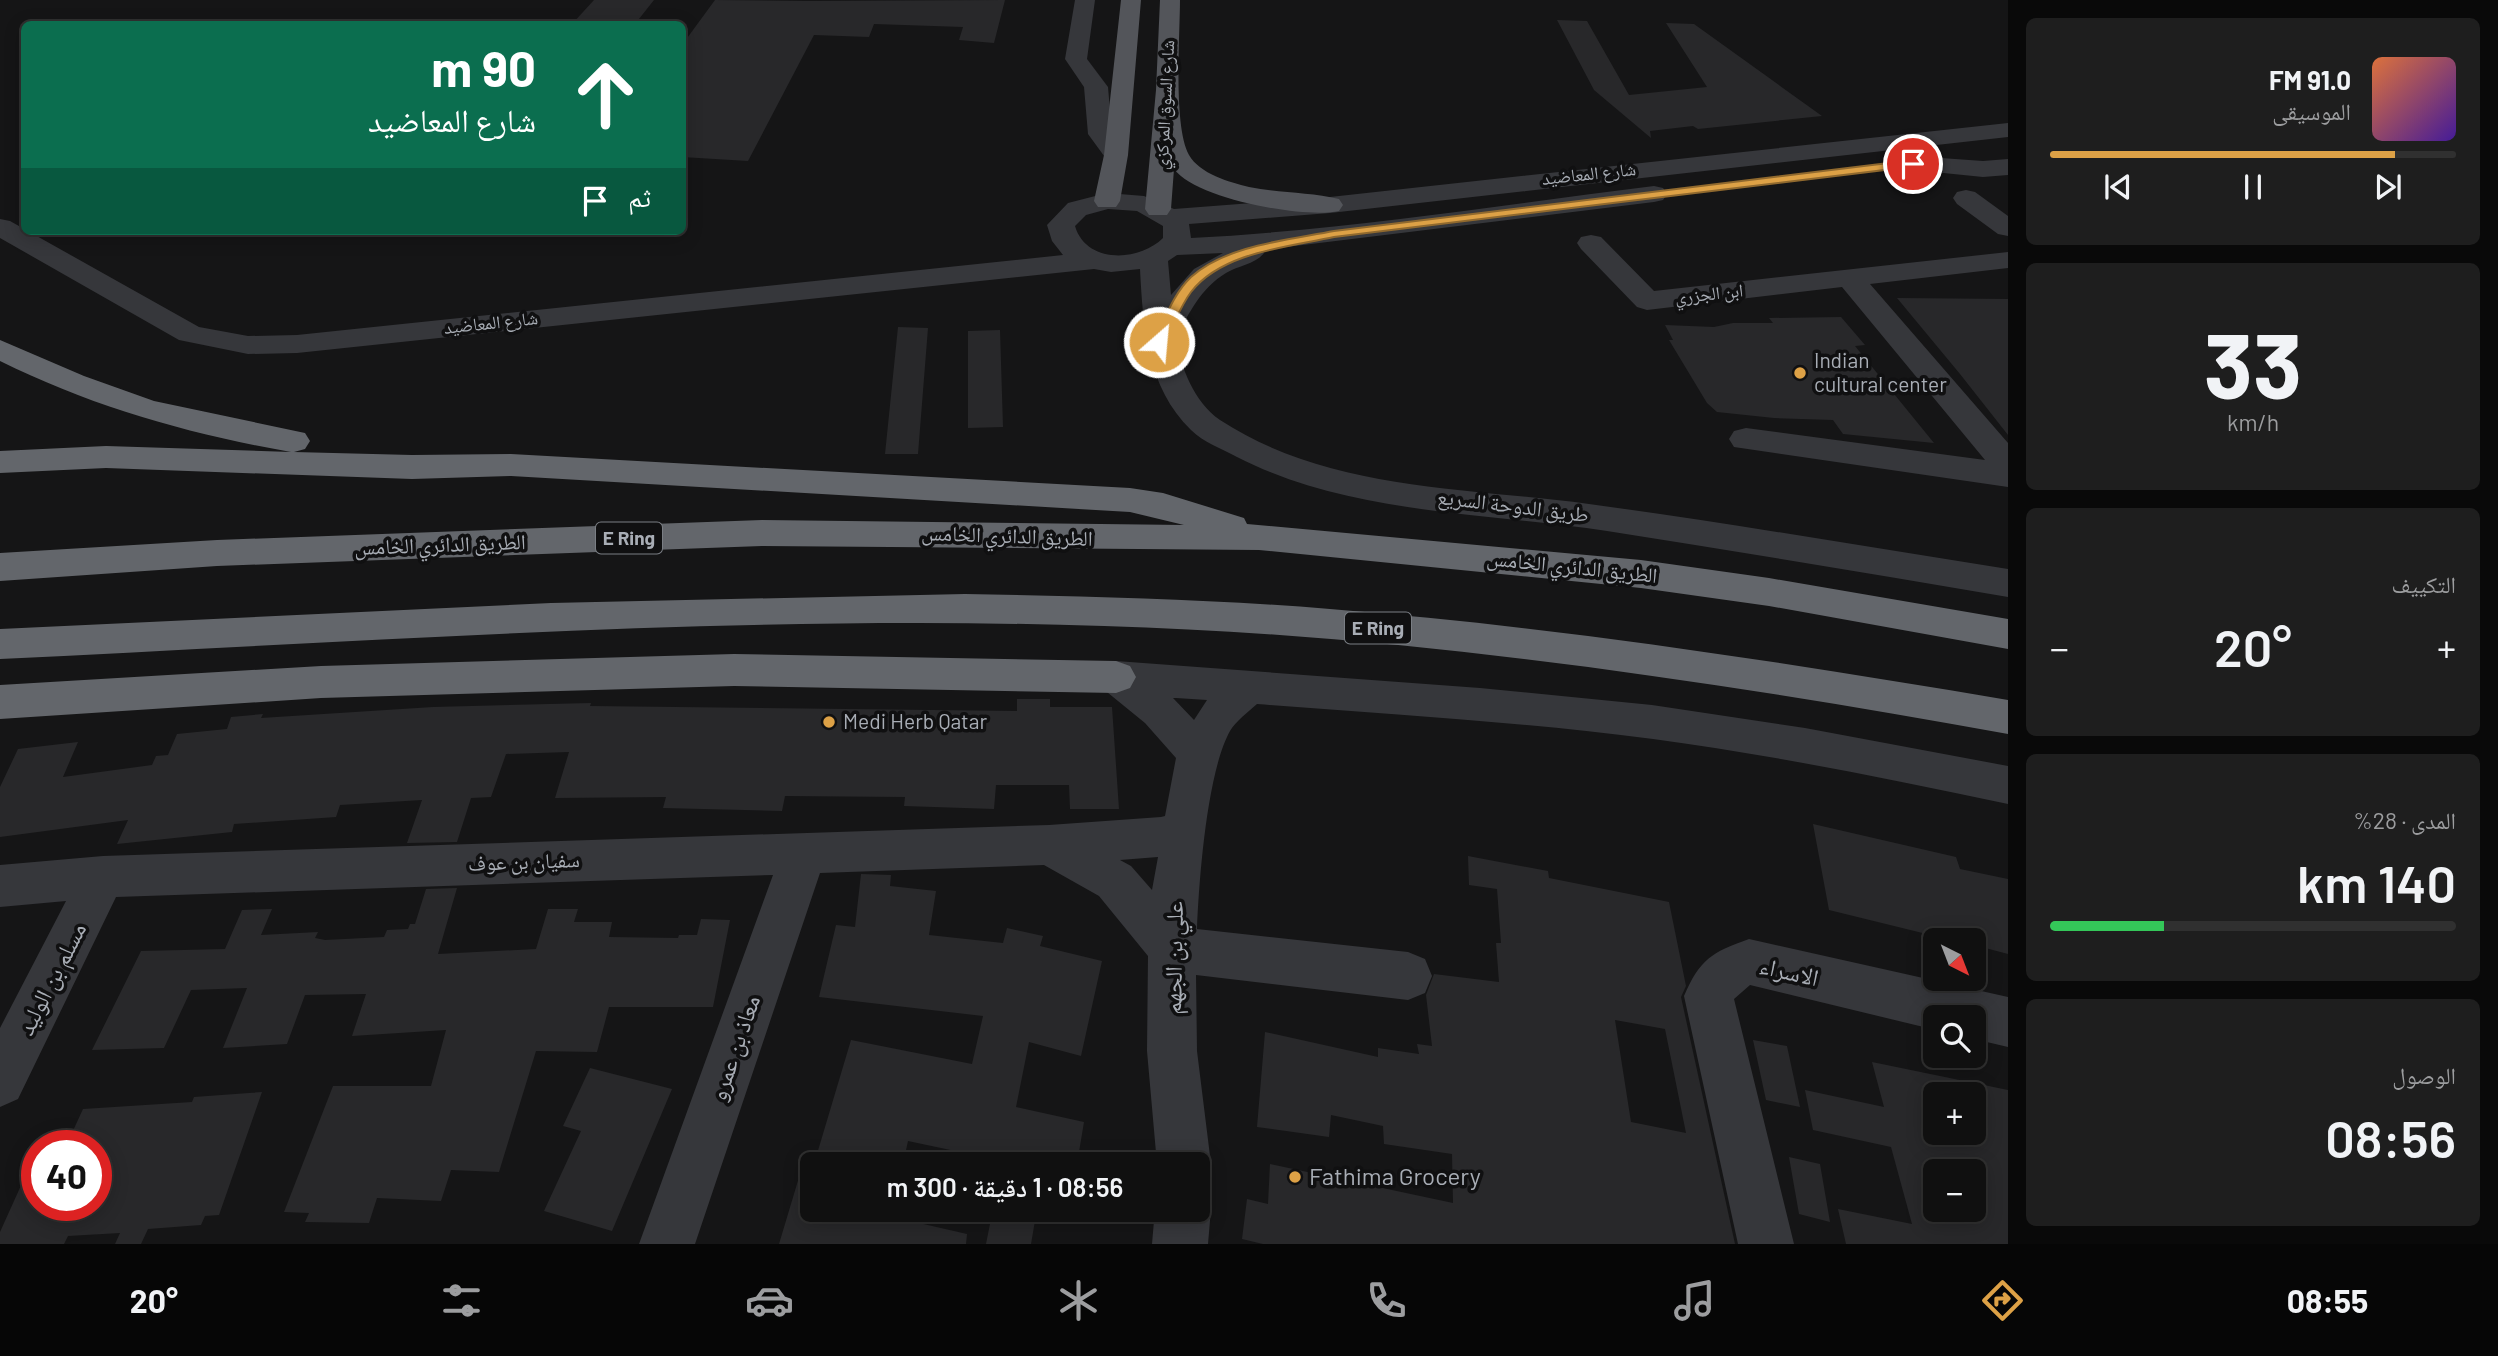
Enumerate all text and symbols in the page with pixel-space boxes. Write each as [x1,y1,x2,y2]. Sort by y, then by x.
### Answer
text: 90 m [431,38,536,97]
street label: شارع السوق المركزي [1150,39,1183,171]
icon: ahead [560,49,651,140]
text: 91.0 FM [2269,64,2351,95]
text: الموسيقى [2272,97,2351,125]
text: شارع المعاضيد [368,100,536,138]
pin [1883,134,1943,194]
icon: arrive [1894,145,1932,183]
street label: شارع المعاضيد [1541,157,1637,190]
icon: previous [2099,168,2137,206]
icon: pause [2234,168,2272,206]
icon: next [2369,168,2407,206]
text: ثم [628,181,651,212]
icon: arrive [576,182,614,220]
street label: ابن الجزري [1674,278,1745,312]
position arrow [1122,305,1196,379]
street label: شارع المعاضيد [443,306,539,339]
text: 33 [2204,308,2302,417]
place label: Indian cultural center [1814,347,1947,396]
marker: Indian cultural center [1792,365,1808,381]
text: km/h [2227,408,2279,436]
street label: طريق الدوحة السريع [1436,483,1590,528]
street label: الطريق الدائري الخامس [921,519,1093,555]
road number: E Ring [596,523,662,554]
street label: الطريق الدائري الخامس [354,528,526,564]
street label: الطريق الدائري الخامس [1485,544,1659,592]
text: التكييف [2391,570,2456,598]
road number: E Ring [1345,612,1411,643]
text: 20° [2214,615,2292,677]
text: − [2050,624,2069,670]
text: + [2437,624,2456,670]
place label: Medi Herb Qatar [843,708,987,733]
marker: Medi Herb Qatar [821,714,837,730]
text: المدى · 28% [2353,806,2456,834]
street label: سفيان بن عوف [468,846,580,877]
text: 140 km [2297,851,2456,913]
street label: علي بن الجهم [1157,901,1194,1015]
street label: مسلم بن الوليد [10,917,94,1041]
north arrow [1923,928,1986,990]
map controls [1923,928,1986,1222]
street label: الاسراء [1757,950,1822,991]
street label: معاذ بن عمرو [702,991,766,1105]
button: search [1923,1005,1986,1068]
text: الوصول [2392,1061,2456,1089]
button: + [1923,1082,1986,1145]
text: 08:56 [2325,1106,2456,1168]
speed limit sign: 40 [21,1130,112,1221]
button: − [1923,1159,1986,1222]
place label: Fathima Grocery [1309,1161,1481,1190]
marker: Fathima Grocery [1287,1169,1303,1185]
text: 08:56 · 1 دقيقة · 300 m [887,1171,1123,1202]
icon: filters [437,1276,486,1325]
icon: car [745,1276,794,1325]
icon: climate [1054,1276,1103,1325]
icon: phone [1362,1276,1411,1325]
icon: music [1670,1276,1719,1325]
icon: directions [1978,1276,2027,1325]
text: 20° [130,1281,178,1319]
text: 08:55 [2287,1281,2368,1319]

